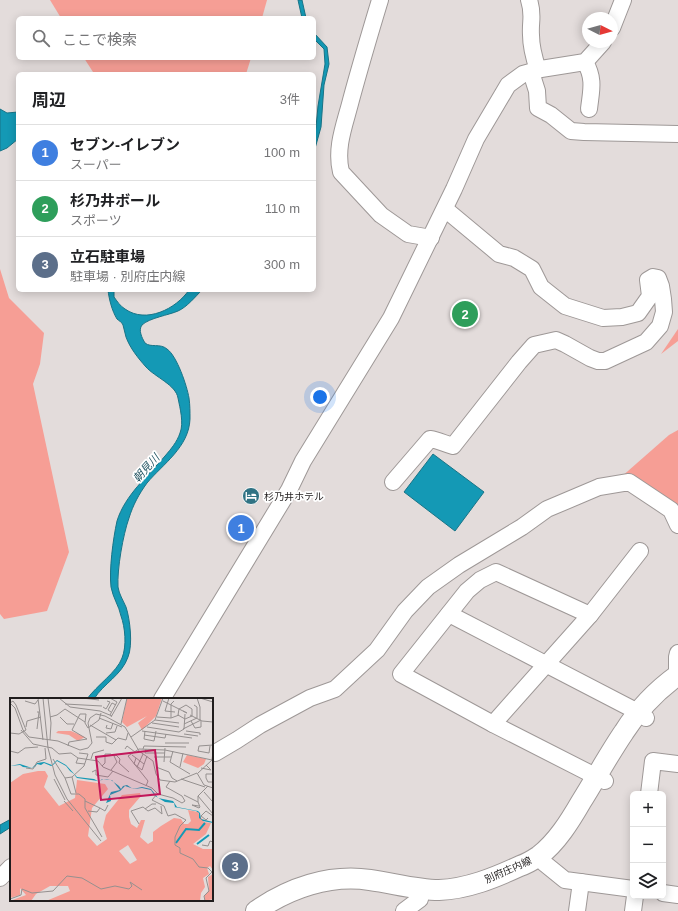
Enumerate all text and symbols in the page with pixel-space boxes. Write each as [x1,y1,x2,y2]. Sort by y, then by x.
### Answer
north arrow [582,12,618,48]
search box [16,16,316,60]
icon: search [30,27,52,49]
text: ここで検索 [62,31,137,48]
text: 周辺 [32,91,66,110]
text: 3件 [280,92,300,107]
text: セブン-イレブン [70,136,180,153]
text: 1 [41,145,49,160]
text: 100 m [264,145,300,160]
text: スーパー [70,157,122,172]
text: 杉乃井ボール [70,192,160,209]
text: 2 [41,201,49,216]
text: 110 m [265,201,300,216]
text: スポーツ [70,213,122,228]
text: 立石駐車場 [70,248,145,265]
text: 3 [41,257,49,272]
text: 300 m [264,257,300,272]
text: 駐車場 · 別府庄内線 [70,269,186,284]
pin: 2 [452,299,478,329]
your location [310,387,330,407]
water label: 朝見川 [131,451,162,484]
hotel icon: 杉乃井ホテル [241,486,261,506]
place label: 杉乃井ホテル [264,491,324,502]
pin: 1 [228,513,254,543]
inset map [10,698,213,901]
map controls [630,791,666,899]
button: + [630,791,666,827]
button: − [630,827,666,863]
pin: 3 [222,851,248,881]
street label: 別府庄内線 [483,855,533,885]
button: layers [630,863,666,899]

